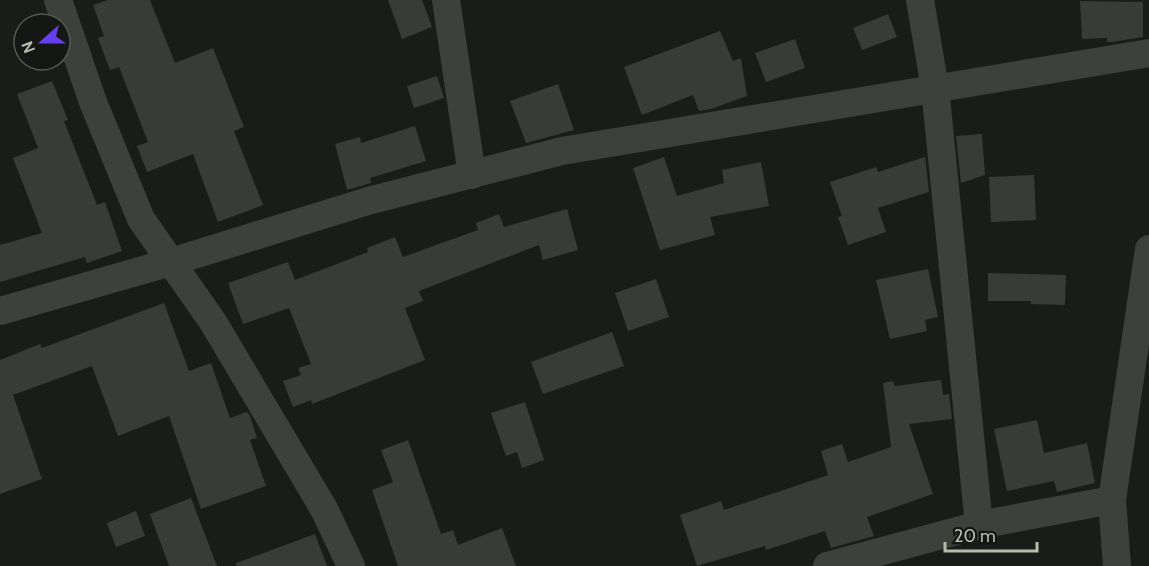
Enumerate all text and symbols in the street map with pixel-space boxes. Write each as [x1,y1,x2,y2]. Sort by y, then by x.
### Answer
north arrow [12,12,72,72]
text: N [18,39,39,56]
scale bar [945,515,1036,553]
text: 20 m [954,525,996,547]

